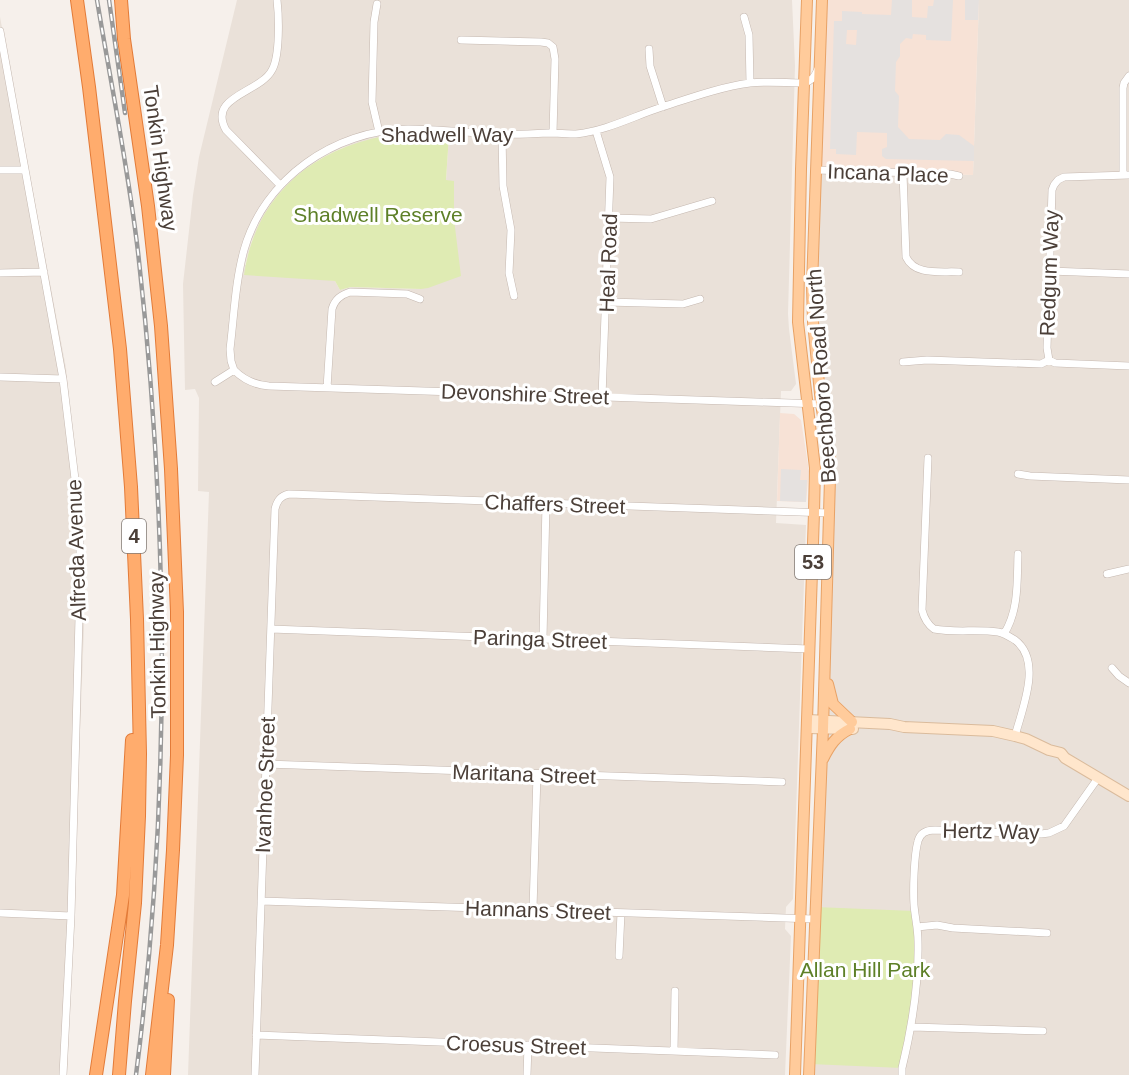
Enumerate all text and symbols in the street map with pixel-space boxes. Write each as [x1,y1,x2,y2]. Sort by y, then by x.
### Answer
street label: Tonkin Highway [139,84,183,233]
street label: Shadwell Way [381,123,514,146]
street label: Incana Place [827,159,949,187]
park label: Shadwell Reserve [293,203,463,226]
street label: Redgum Way [1035,209,1063,337]
street label: Heal Road [595,213,621,313]
street label: Beechboro Road North [802,268,840,484]
street label: Devonshire Street [441,380,610,408]
street label: Alfreda Avenue [62,479,90,621]
street label: Chaffers Street [484,490,626,518]
road number: 4 [122,519,146,553]
road number: 53 [795,545,831,579]
street label: Tonkin Highway [144,571,170,719]
street label: Paringa Street [473,625,608,653]
street label: Ivanhoe Street [251,716,279,854]
street label: Maritana Street [452,760,596,788]
street label: Hertz Way [942,819,1040,843]
street label: Hannans Street [465,896,611,924]
park label: Allan Hill Park [800,958,931,981]
street label: Croesus Street [446,1031,587,1059]

